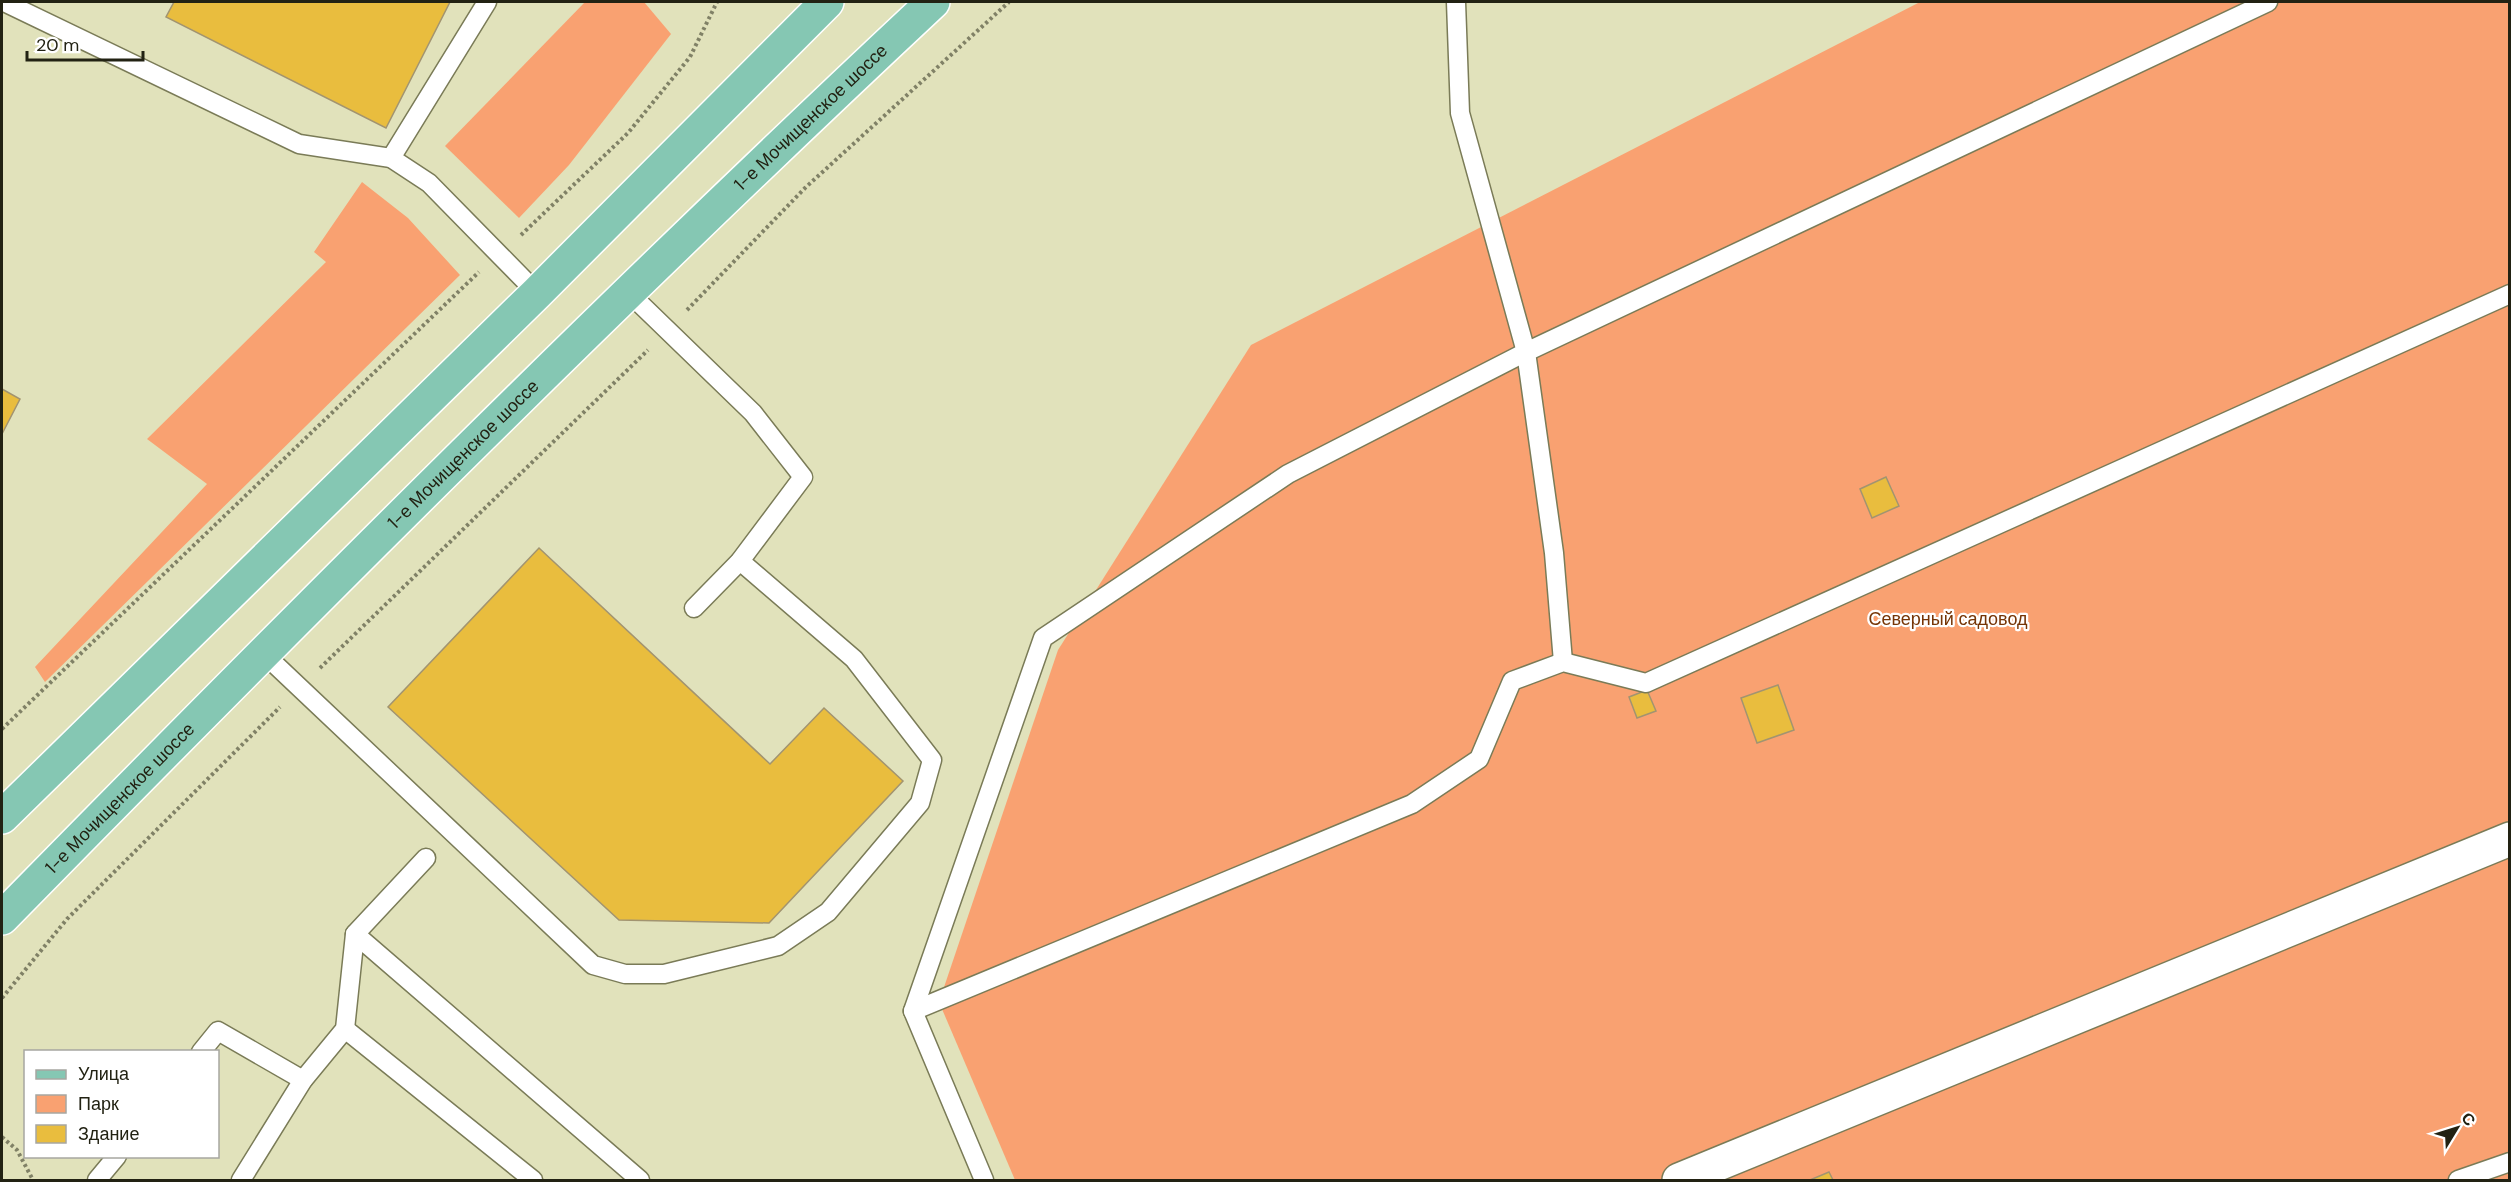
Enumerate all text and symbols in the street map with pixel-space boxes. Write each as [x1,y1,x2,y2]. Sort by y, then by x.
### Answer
scale bar [27,24,142,62]
text: 20 m [36,33,79,57]
street label: 1-е Мочищенское шоссе [729,39,893,196]
street label: 1-е Мочищенское шоссе [382,374,544,534]
park label: Северный садовод [1868,607,2028,631]
street label: 1-е Мочищенское шоссе [40,717,200,879]
legend [24,1050,219,1158]
text: Улица [78,1062,130,1086]
text: Парк [78,1092,119,1116]
north arrow [2427,1098,2487,1158]
text: С [2457,1108,2481,1130]
text: Здание [78,1122,139,1146]

